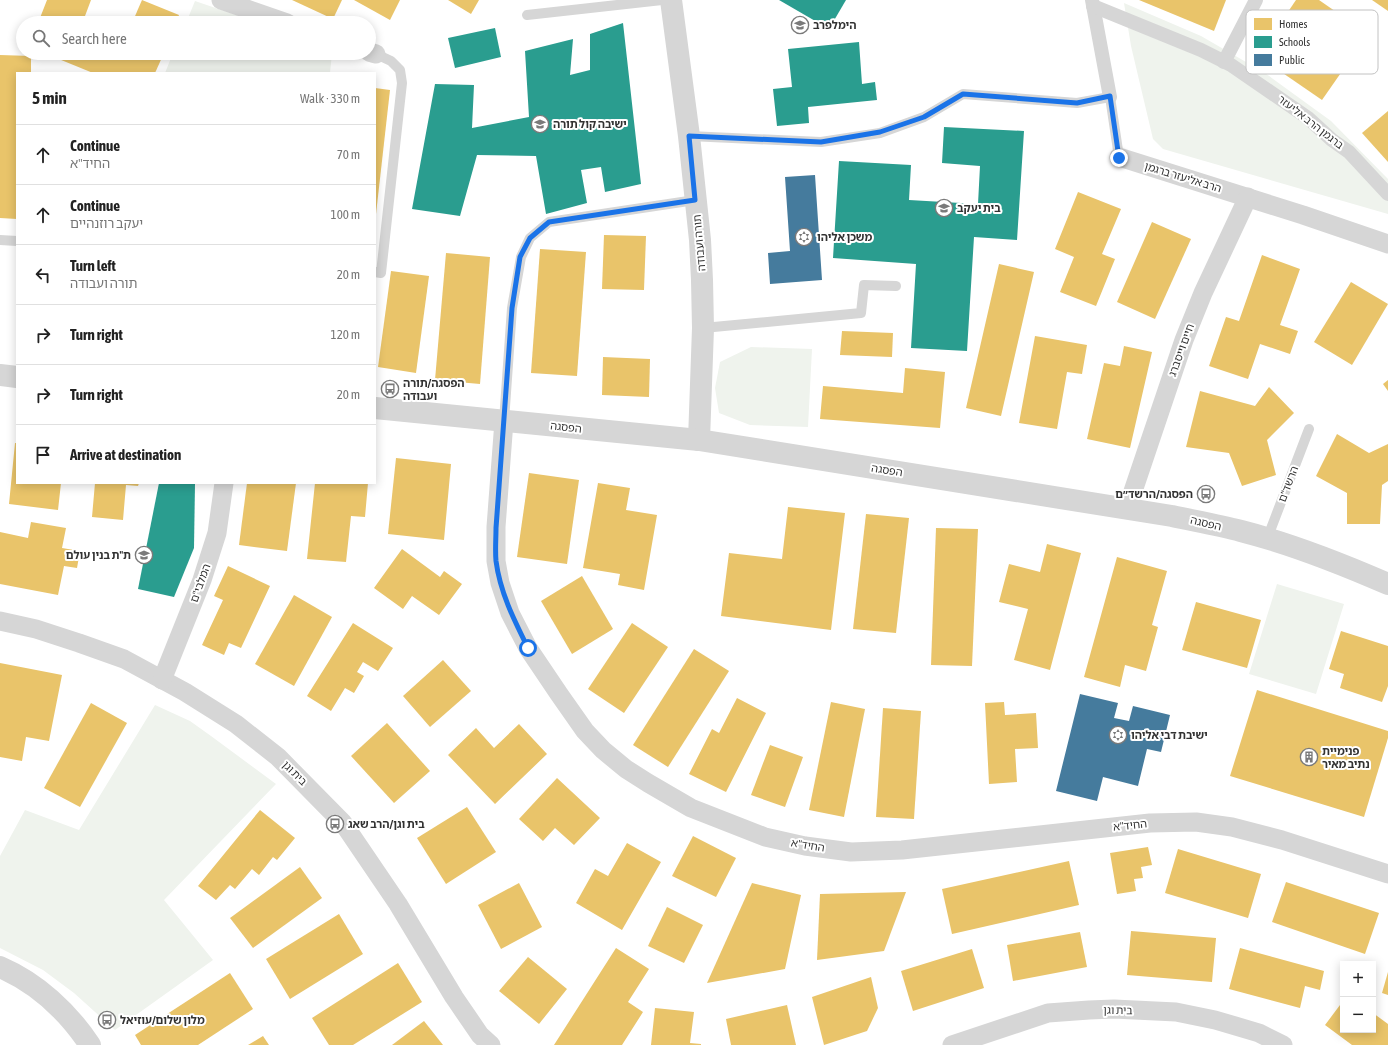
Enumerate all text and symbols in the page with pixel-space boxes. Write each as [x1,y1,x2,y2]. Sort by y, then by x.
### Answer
legend [1246,10,1378,74]
school or university icon: הימלפרב [790,15,810,35]
search box [16,16,376,60]
text: Homes [1279,18,1307,30]
place label: הימלפרב [813,19,856,31]
icon: search [30,27,52,49]
text: Search here [62,30,127,47]
text: Schools [1279,36,1310,48]
text: Public [1279,54,1305,66]
text: 5 min [32,88,67,108]
text: Walk · 330 m [300,91,360,106]
street label: ברגמן הרב אליעזר [1276,93,1346,151]
school or university icon: ישיבה קול תורה [530,114,550,134]
place label: ישיבה קול תורה [553,118,627,130]
text: Continue [70,137,120,154]
icon: ahead [32,144,54,166]
text: 70 m [337,147,360,162]
route end [1110,149,1128,167]
text: החיד"א [70,156,110,171]
street label: הרב אליעזר ברגמן [1143,160,1223,194]
text: Continue [70,197,120,214]
school or university icon: בית יעקב [934,198,954,218]
place label: בית יעקב [957,202,1001,214]
icon: ahead [32,204,54,226]
text: 100 m [331,207,360,222]
street label: תורה ועבודה [691,214,707,272]
text: יעקב רוזנהיים [70,216,143,231]
synagogue icon: משכן אליהו [794,227,814,247]
place label: משכן אליהו [817,231,872,243]
text: Turn left [70,257,116,274]
icon: left [32,264,54,286]
text: 20 m [337,267,360,282]
text: תורה ועבודה [70,276,137,291]
street label: חיים וייסברג [1166,322,1196,378]
icon: right [32,324,54,346]
text: Turn right [70,326,123,343]
text: 120 m [331,327,360,342]
place label: הפסגה/תורה ועבודה [403,377,465,402]
bus stop icon: הפסגה/תורה ועבודה [380,379,400,399]
icon: right [32,384,54,406]
text: Turn right [70,386,123,403]
text: 20 m [337,387,360,402]
street label: הפסגה [550,419,582,435]
icon: arrive [32,444,54,466]
text: Arrive at destination [70,446,181,463]
street label: הפסגה [870,462,904,478]
street label: הרשד"ם [1276,464,1300,504]
bus stop icon: הפסגה/הרשד״ם [1196,484,1216,504]
place label: הפסגה/הרשד״ם [1115,488,1193,500]
street label: הפסגה [1189,514,1223,532]
school or university icon: ת"ת בנין עולם [134,545,154,565]
place label: ת"ת בנין עולם [66,549,131,561]
street label: המלבי"ם [188,562,213,604]
route start [519,639,537,657]
synagogue icon: ישיבת דבי אליהו [1108,725,1128,745]
place label: ישיבת דבי אליהו [1131,729,1208,741]
place label: פנימיית נתיב מאיר [1322,745,1370,770]
building icon: פנימיית נתיב מאיר [1299,747,1319,767]
street label: בית וגן [280,758,310,788]
bus stop icon: בית וגן/הרב שאג [325,814,345,834]
street label: החיד"א [1112,817,1148,833]
place label: בית וגן/הרב שאג [348,818,425,830]
street label: החיד"א [790,836,826,854]
map controls [1340,961,1376,1033]
button: + [1340,961,1376,997]
button: − [1340,997,1376,1033]
street label: בית וגן [1103,1004,1133,1016]
bus stop icon: מלון שלום/עוזיאל [97,1010,117,1030]
place label: מלון שלום/עוזיאל [120,1014,205,1026]

